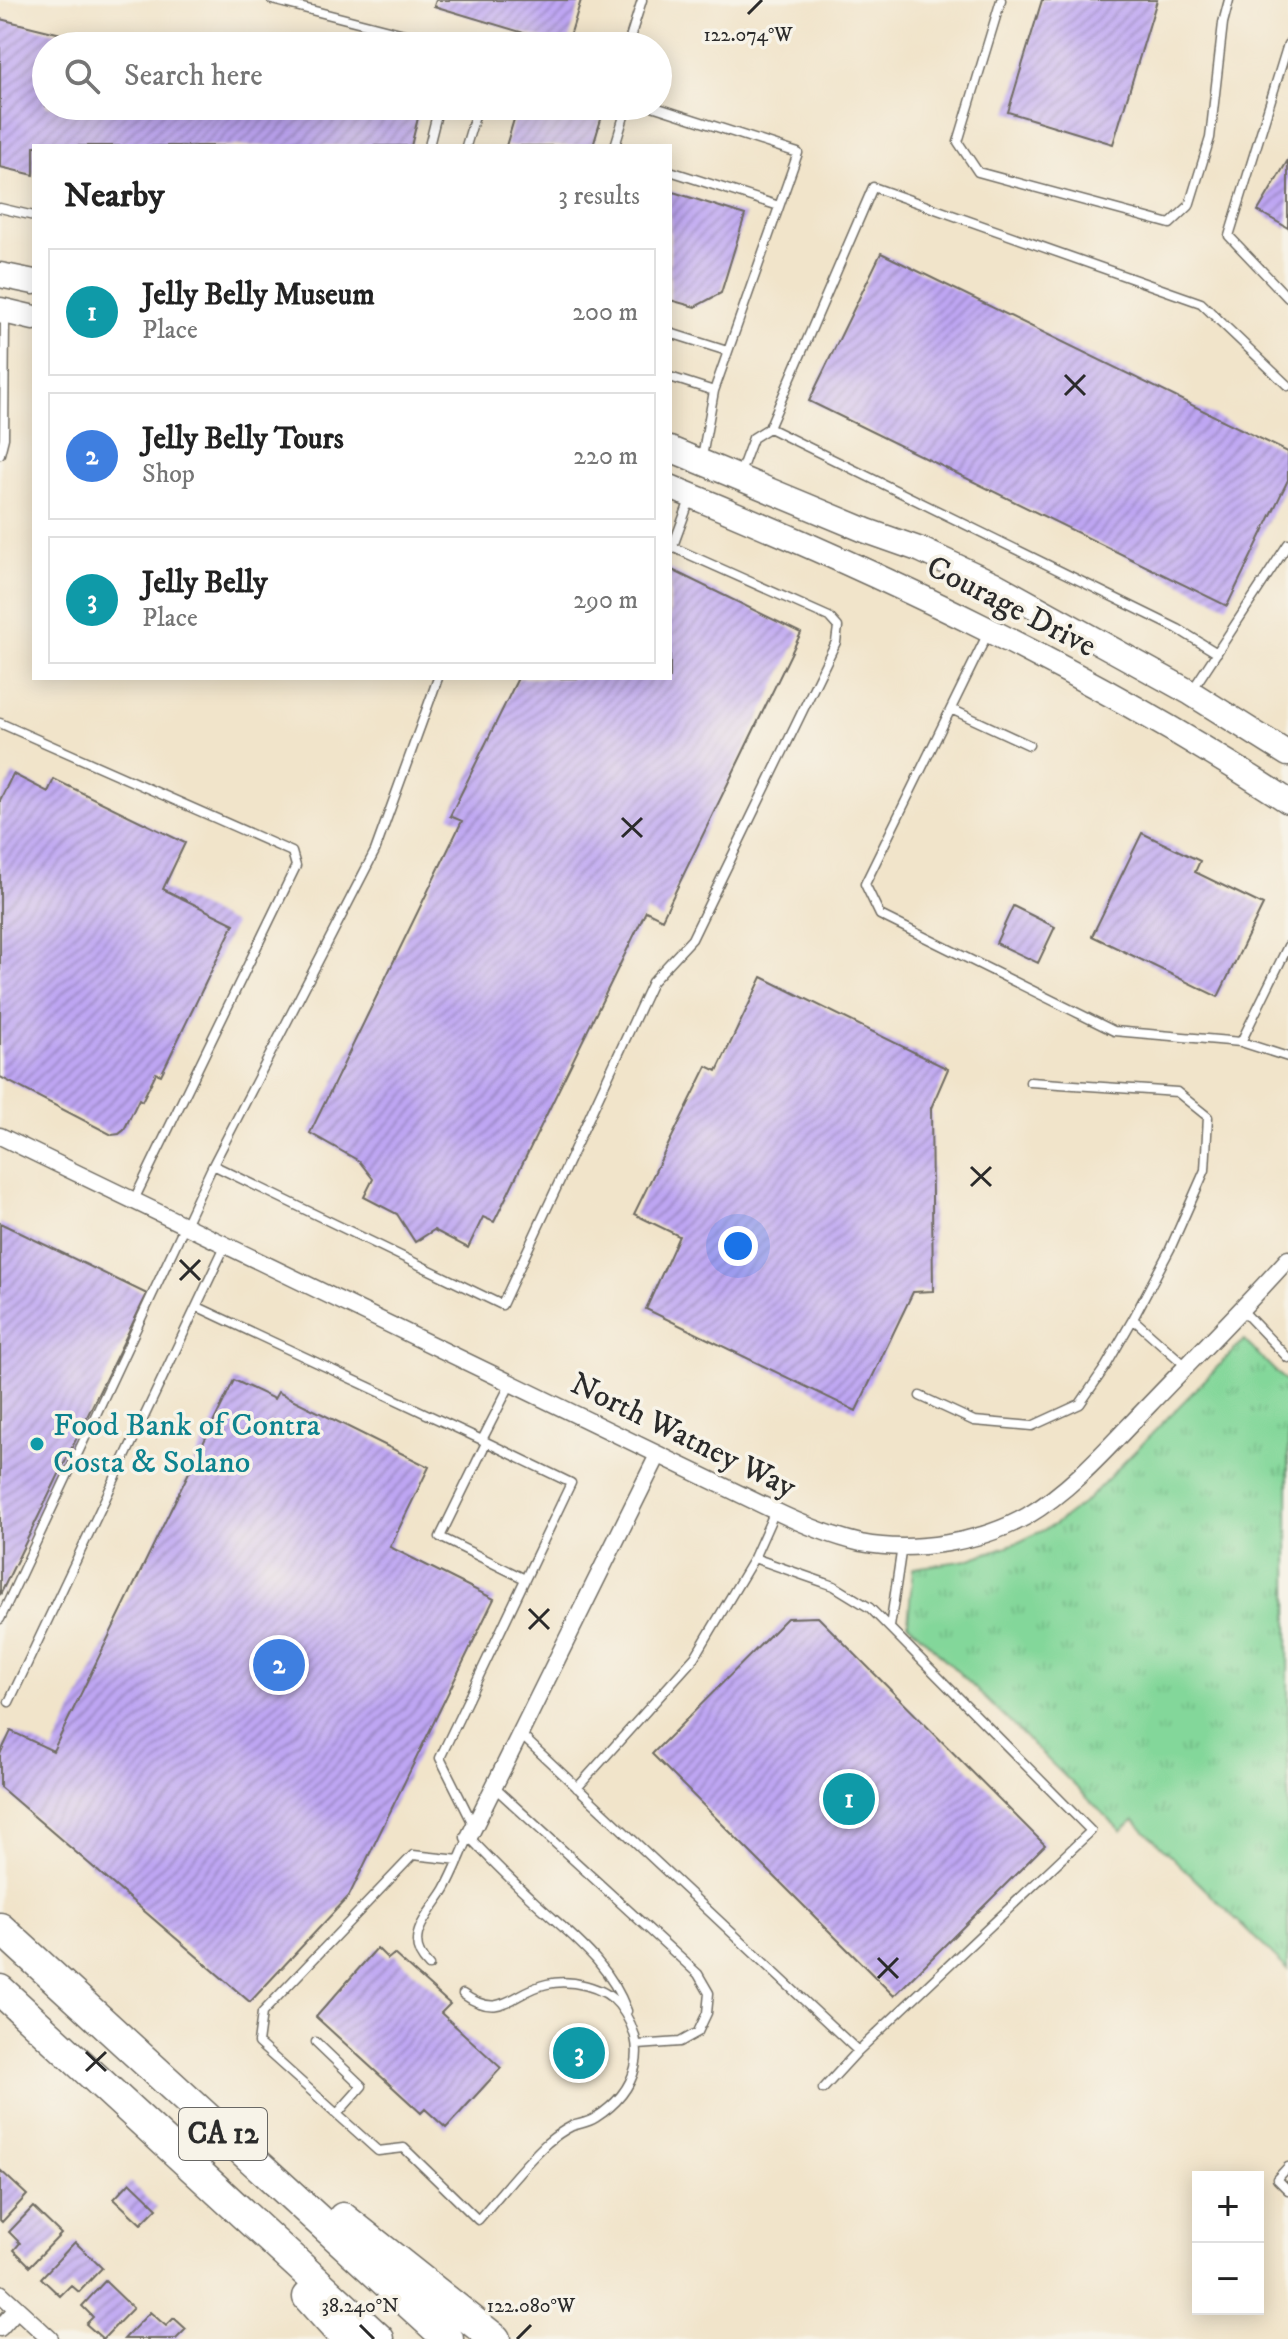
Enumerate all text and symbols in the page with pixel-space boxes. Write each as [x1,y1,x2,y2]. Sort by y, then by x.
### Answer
text: 122.074°W [703,23,793,48]
search box [32,32,672,120]
icon: search [60,54,104,98]
text: Search here [124,58,263,95]
text: Nearby [64,175,165,217]
text: 3 results [558,180,640,213]
text: Jelly Belly Museum [142,277,375,314]
text: 1 [87,296,97,329]
text: 200 m [572,296,638,329]
text: Place [142,314,198,347]
text: Jelly Belly Tours [142,421,344,458]
text: 2 [86,440,98,473]
text: 220 m [573,440,638,473]
text: Shop [142,458,195,491]
street label: Courage Drive [920,547,1102,667]
text: Jelly Belly [142,565,267,602]
text: 3 [87,584,97,617]
text: 290 m [573,584,638,617]
text: Place [142,602,198,635]
your location [718,1226,758,1266]
street label: North Watney Way [564,1364,803,1508]
place label: Food Bank of Contra Costa & Solano [53,1406,321,1483]
marker: Food Bank of Contra Costa & Solano [28,1435,46,1453]
pin: 2 [253,1635,305,1695]
pin: 1 [823,1769,875,1829]
pin: 3 [553,2023,605,2083]
road number: CA 12 [179,2108,267,2160]
map controls [1192,2171,1264,2315]
button: + [1192,2171,1264,2243]
button: − [1192,2243,1264,2315]
text: 38.240°N [321,2294,399,2319]
text: 122.080°W [487,2294,576,2319]

